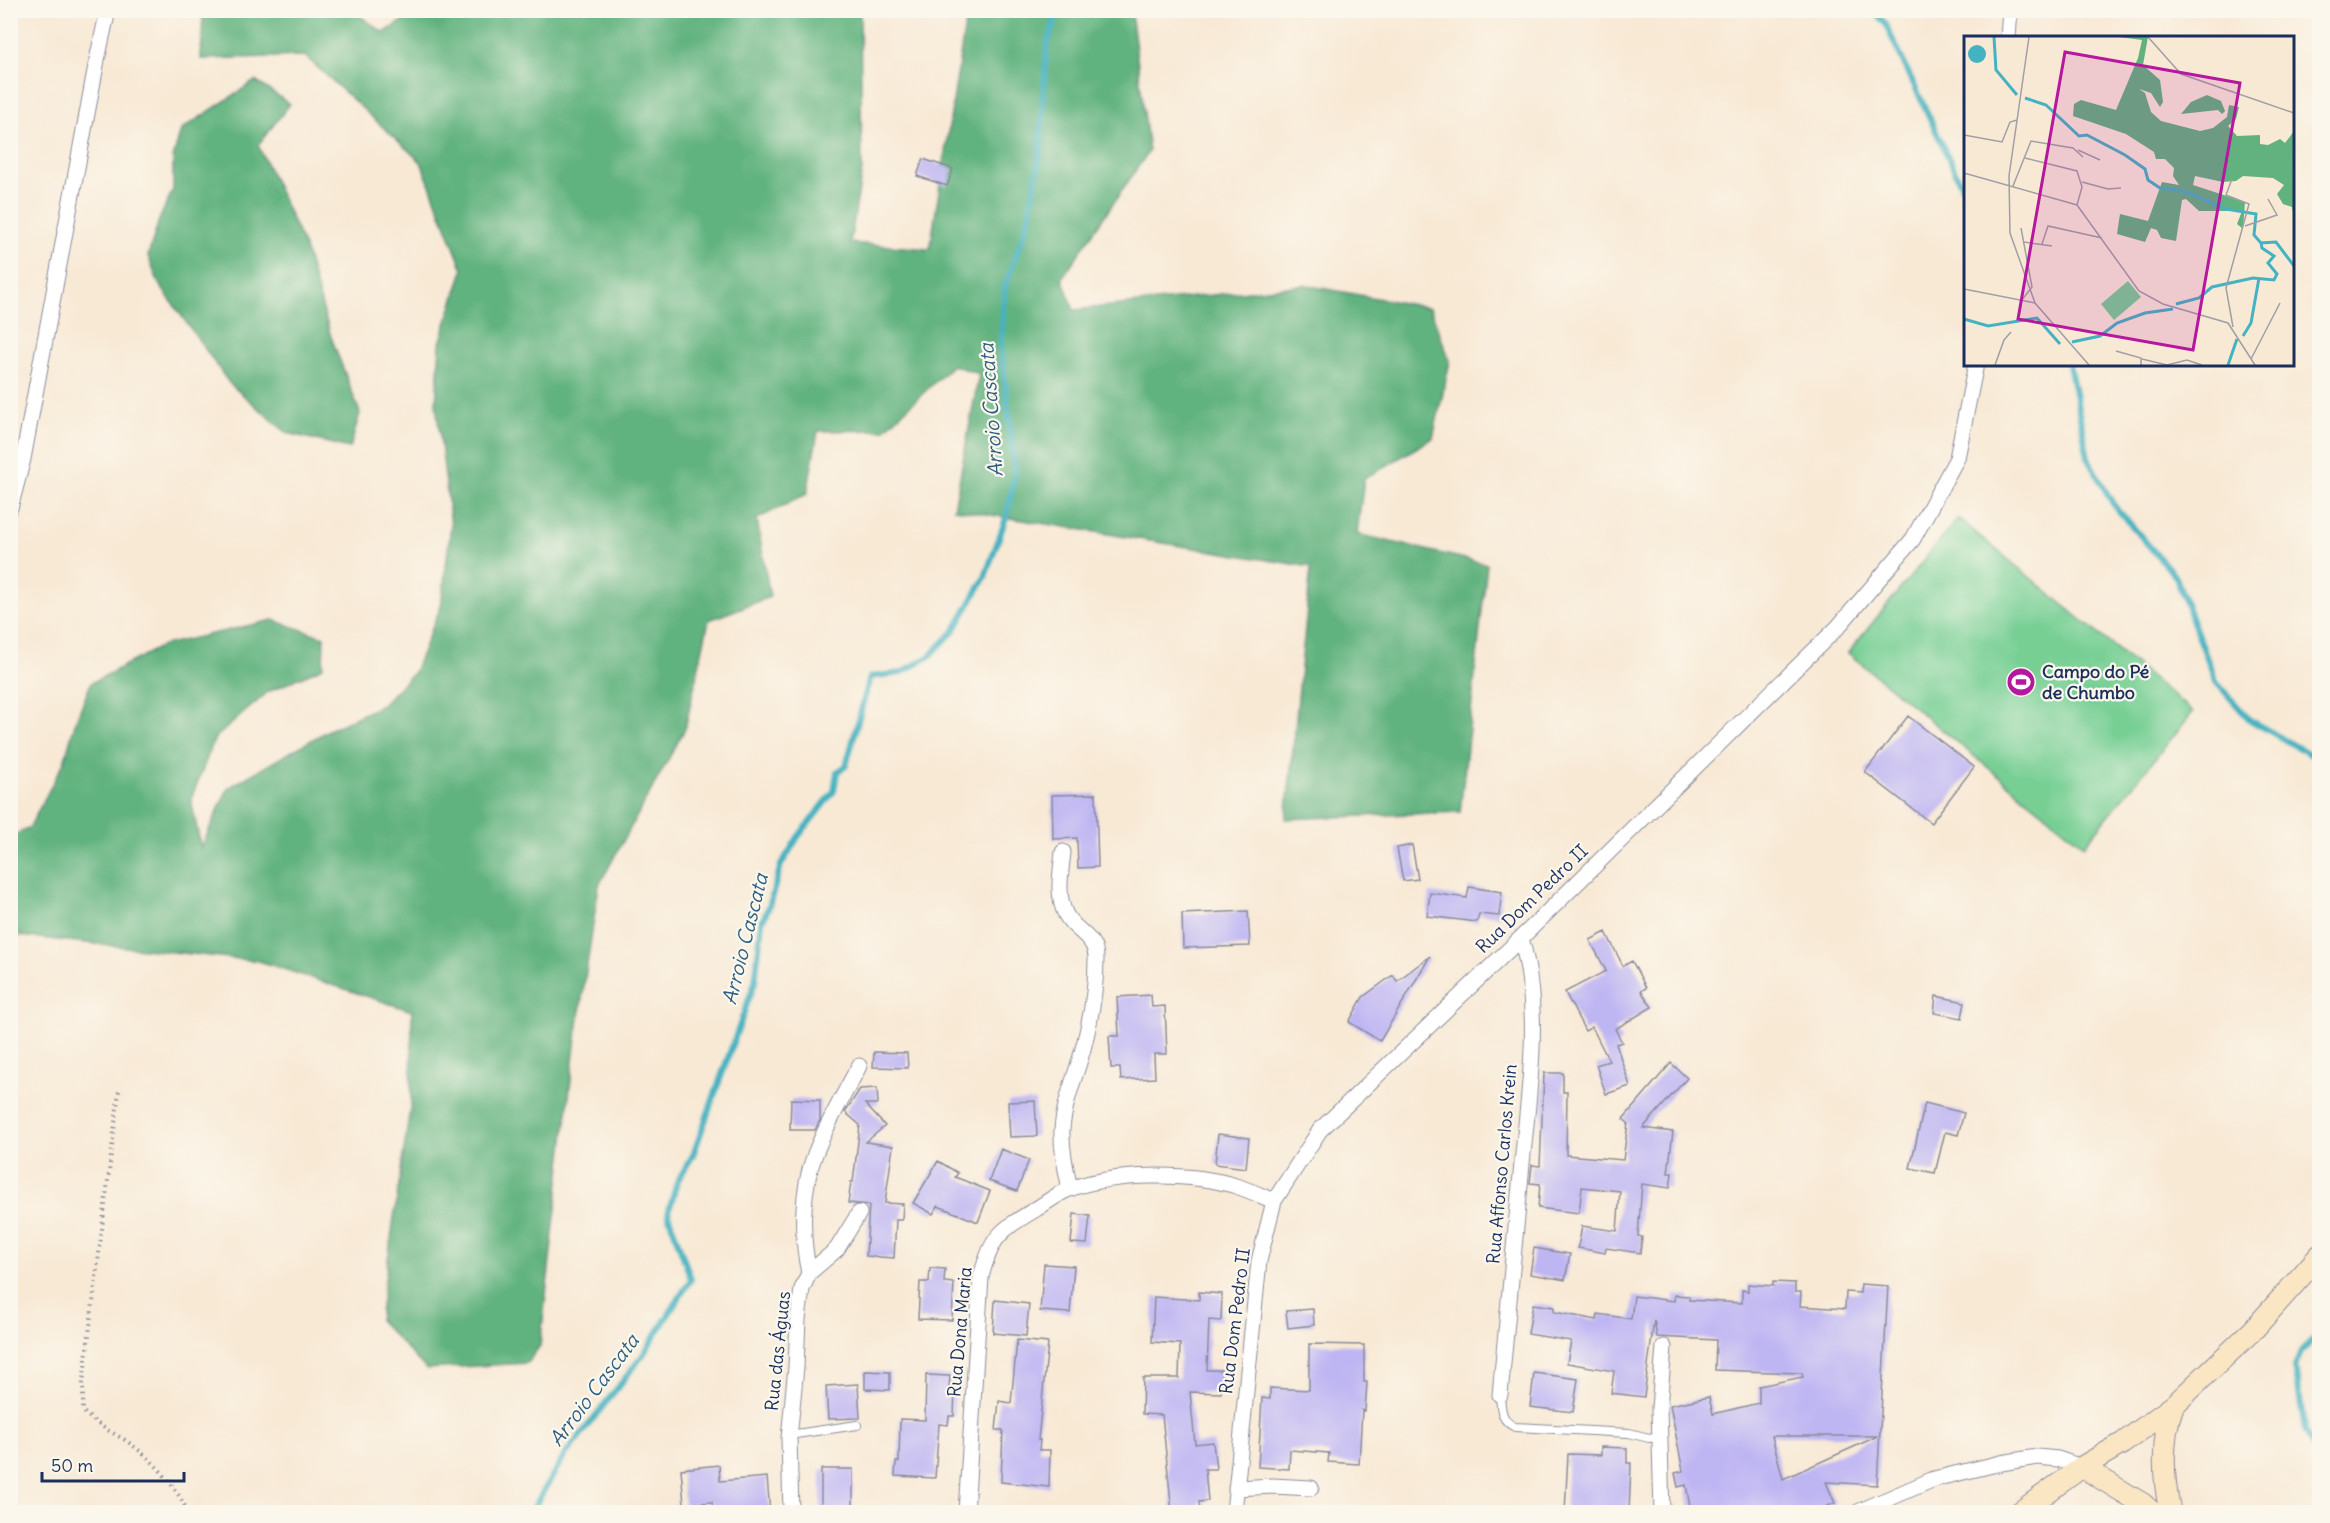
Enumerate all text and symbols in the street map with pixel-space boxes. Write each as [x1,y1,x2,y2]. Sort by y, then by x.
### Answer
inset map [1964,36,2294,366]
water label: Arroio Cascata [973,341,1008,478]
place label: Campo do Pé de Chumbo [2042,660,2150,704]
sports icon: Campo do Pé de Chumbo [2005,666,2037,698]
street label: Rua Dom Pedro II [1471,839,1593,958]
water label: Arroio Cascata [716,869,773,1007]
street label: Rua Affonso Carlos Krein [1481,1063,1522,1265]
street label: Rua Dom Pedro II [1214,1246,1255,1395]
street label: Rua Dona Maria [942,1266,977,1398]
street label: Rua das Águas [760,1290,795,1412]
water label: Arroio Cascata [543,1327,645,1451]
scale bar [42,1445,184,1483]
text: 50 m [51,1454,93,1477]

